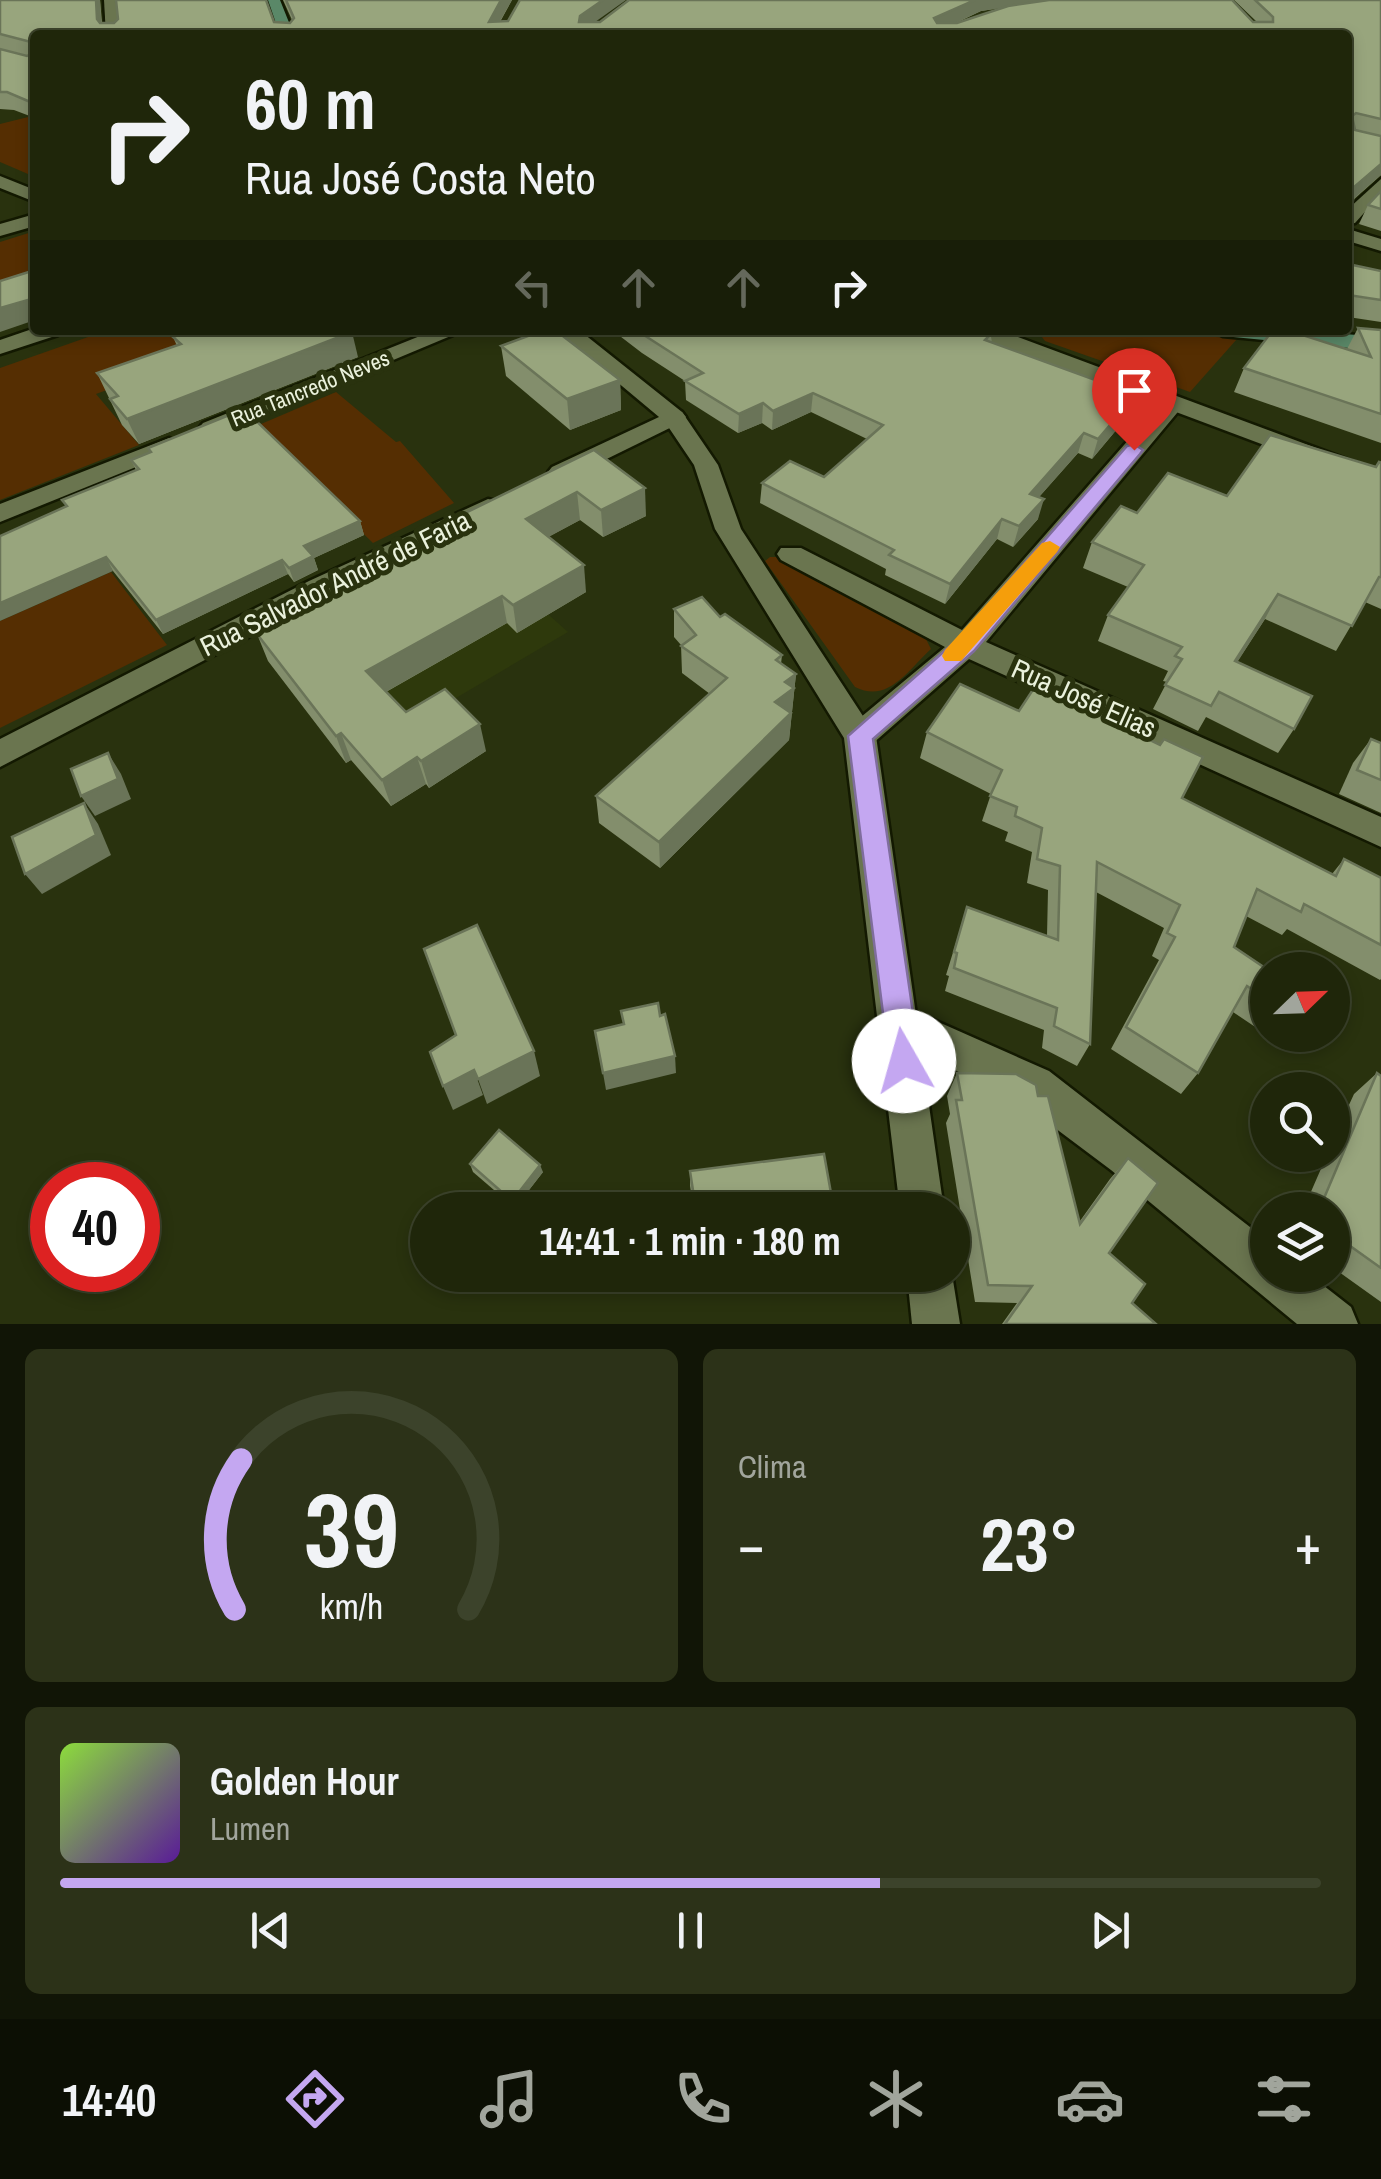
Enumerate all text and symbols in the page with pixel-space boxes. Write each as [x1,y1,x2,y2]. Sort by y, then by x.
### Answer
text: 60 m [245,57,376,151]
icon: right [80,70,210,200]
text: Rua José Costa Neto [245,147,596,208]
icon: left [506,260,561,315]
icon: ahead [611,260,666,315]
icon: ahead [716,260,771,315]
icon: right [821,260,876,315]
street label: Rua Tancredo Neves [226,343,394,433]
pin [1092,348,1177,451]
icon: arrive [1107,363,1162,418]
street label: Rua Salvador André de Faria [194,501,477,665]
street label: Rua José Elias [1006,649,1162,747]
north arrow [1250,952,1350,1052]
map controls [1250,952,1350,1292]
position arrow [852,1009,956,1113]
button: search [1250,1072,1350,1172]
speed limit sign: 40 [30,1162,160,1292]
button: layers [1250,1192,1350,1292]
text: 14:41 · 1 min · 180 m [539,1216,841,1267]
text: Clima [738,1445,807,1488]
text: 39 [304,1459,399,1599]
text: 23° [980,1493,1079,1594]
text: − [738,1507,764,1581]
text: + [1295,1507,1321,1581]
text: km/h [320,1582,383,1630]
text: Golden Hour [210,1756,399,1807]
text: Lumen [210,1807,290,1850]
icon: previous [243,1903,298,1958]
icon: pause [663,1903,718,1958]
icon: next [1083,1903,1138,1958]
icon: directions [280,2064,350,2134]
icon: music [474,2064,544,2134]
icon: phone [668,2064,738,2134]
icon: climate [861,2064,931,2134]
icon: car [1055,2064,1125,2134]
icon: filters [1249,2064,1319,2134]
text: 14:40 [62,2069,156,2130]

